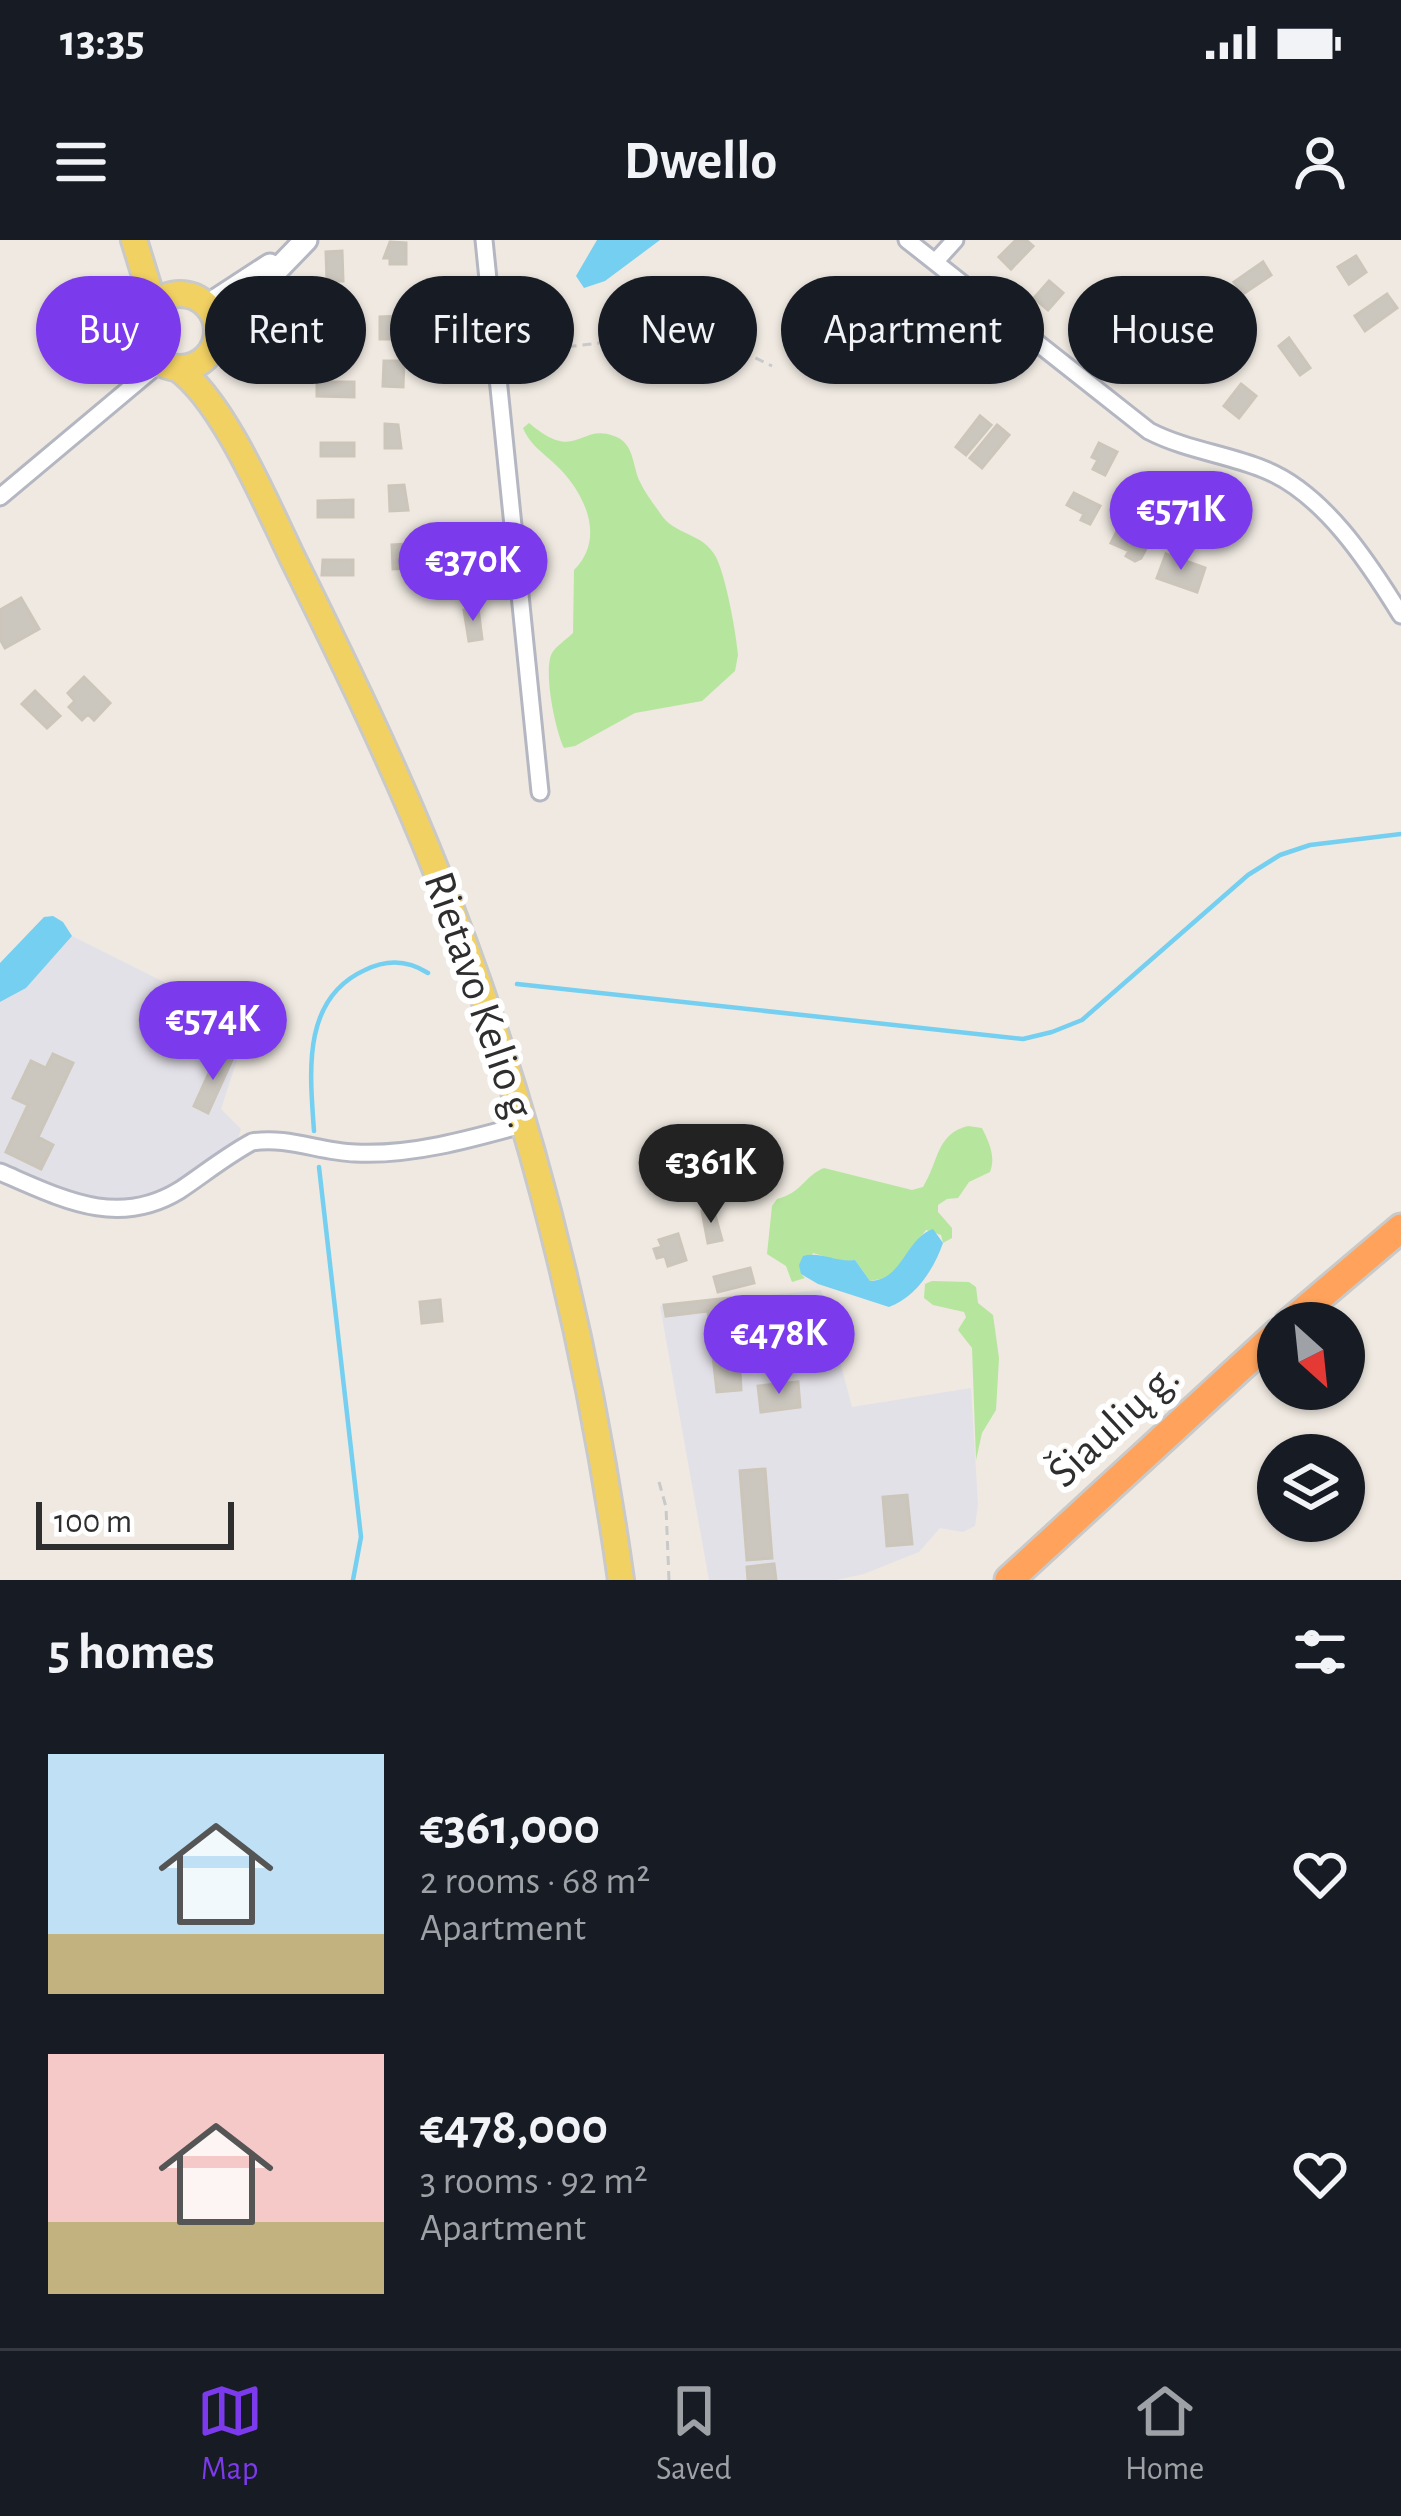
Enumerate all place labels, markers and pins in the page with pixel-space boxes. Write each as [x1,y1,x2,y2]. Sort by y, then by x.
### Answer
pin: €571K [1097,471,1265,573]
pin: €370K [389,522,557,624]
pin: €574K [129,981,297,1083]
pin: €361K [627,1124,795,1226]
pin: €478K [695,1295,863,1397]

